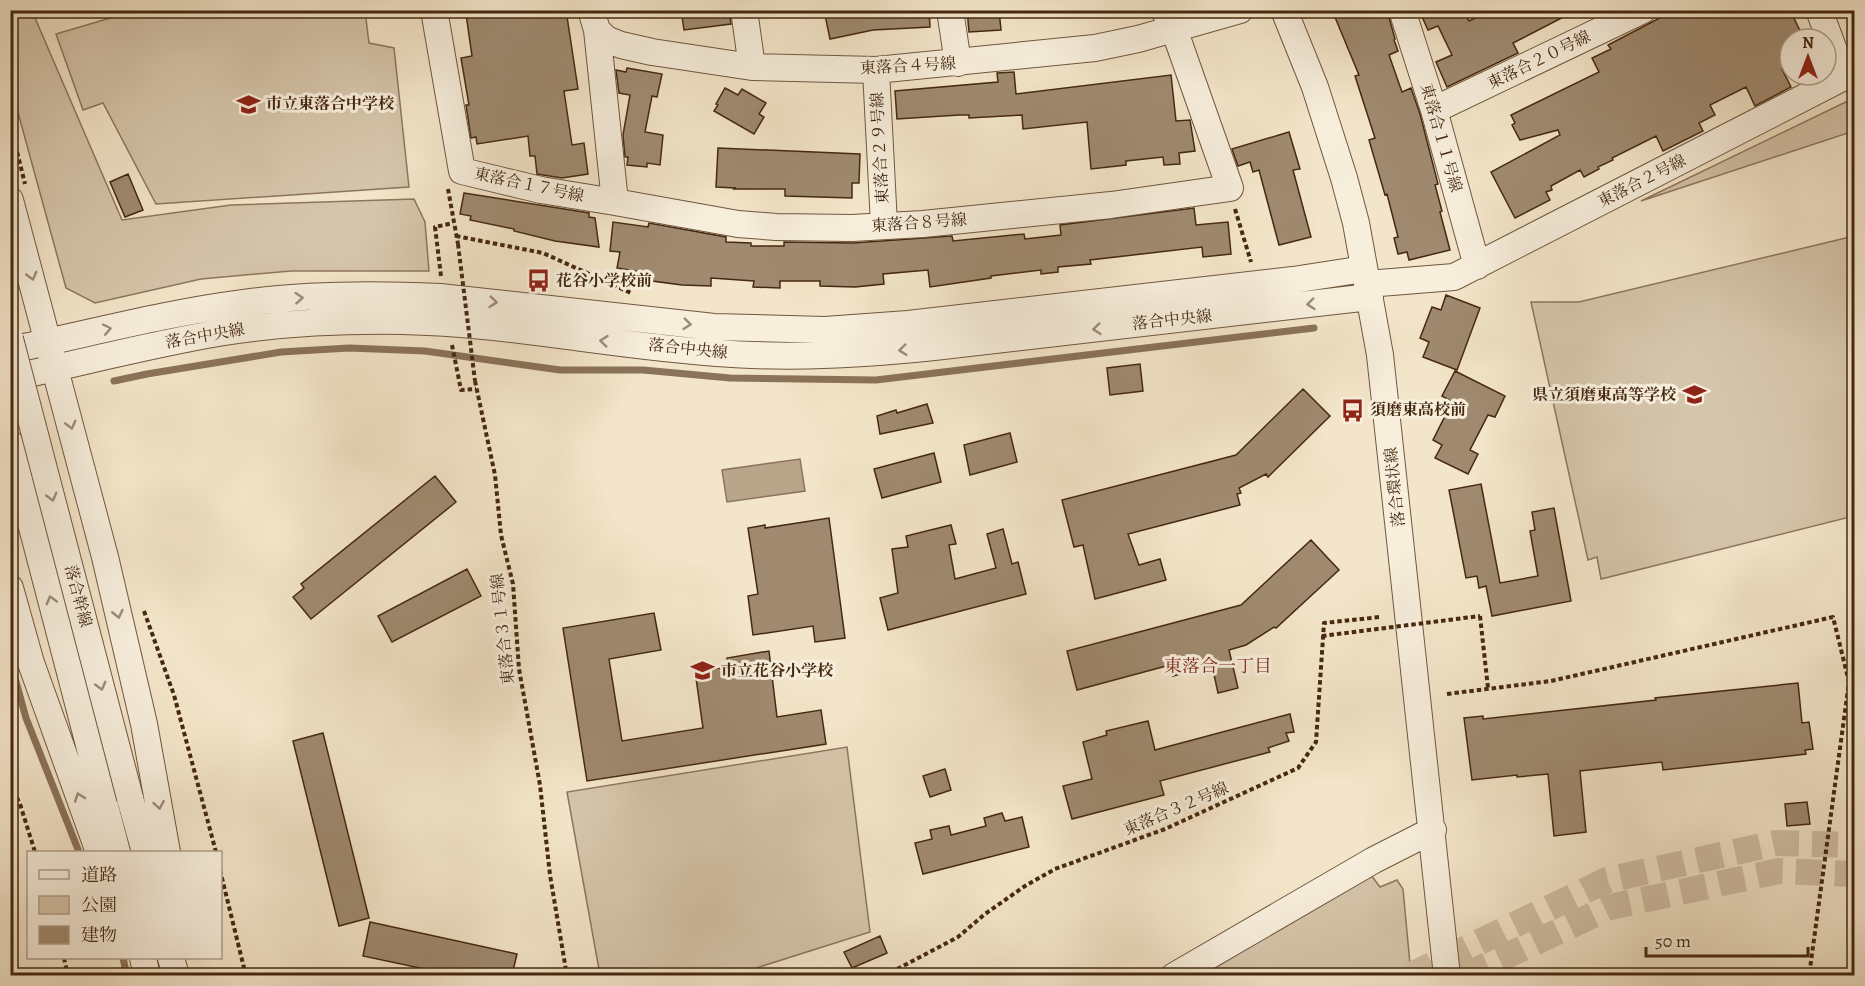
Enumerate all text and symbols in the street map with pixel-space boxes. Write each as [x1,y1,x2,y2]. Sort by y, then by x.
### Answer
street label: 東落合２０号線 [1484,26,1594,94]
north arrow [1778,27,1838,87]
text: N [1802,32,1814,54]
street label: 東落合４号線 [859,53,957,79]
street label: 東落合１１号線 [1415,81,1467,195]
school or university icon: 市立東落合中学校 [235,91,261,117]
street label: 東落合２９号線 [866,91,894,205]
place label: 市立東落合中学校 [266,93,395,115]
street label: 東落合２号線 [1594,149,1690,213]
street label: 東落合１７号線 [472,163,586,207]
street label: 東落合８号線 [870,209,968,237]
bus stop icon: 花谷小学校前 [525,268,551,294]
place label: 花谷小学校前 [556,270,652,292]
one-way arrow [24,271,37,281]
one-way arrow [294,291,303,304]
one-way arrow [489,295,498,308]
one-way arrow [1307,297,1316,309]
street label: 落合中央線 [1131,305,1213,335]
one-way arrow [683,317,692,330]
street label: 落合中央線 [164,318,246,354]
one-way arrow [1092,322,1102,334]
one-way arrow [101,323,111,336]
street label: 落合中央線 [647,334,729,364]
one-way arrow [600,335,609,348]
one-way arrow [899,343,908,356]
school or university icon: 県立須磨東高等学校 [1681,382,1707,408]
place label: 県立須磨東高等学校 [1532,384,1677,406]
bus stop icon: 須磨東高校前 [1339,397,1365,423]
place label: 須磨東高校前 [1370,399,1466,421]
one-way arrow [63,420,76,430]
street label: 落合環状線 [1380,446,1410,528]
one-way arrow [44,492,57,502]
street label: 落合幹線 [59,562,97,630]
street label: 東落合３１号線 [486,572,520,686]
one-way arrow [46,595,59,605]
one-way arrow [111,609,124,619]
district label: 東落合一丁目 [1164,654,1272,678]
school or university icon: 市立花谷小学校 [690,658,716,684]
place label: 市立花谷小学校 [721,660,834,682]
one-way arrow [94,680,106,690]
street label: 東落合３２号線 [1120,777,1232,841]
one-way arrow [74,792,87,803]
one-way arrow [152,800,165,810]
legend [27,851,222,959]
text: 道路 [81,863,117,887]
text: 公園 [81,893,117,917]
scale bar [1646,920,1808,958]
text: 建物 [81,923,117,947]
text: 50 m [1655,929,1691,953]

